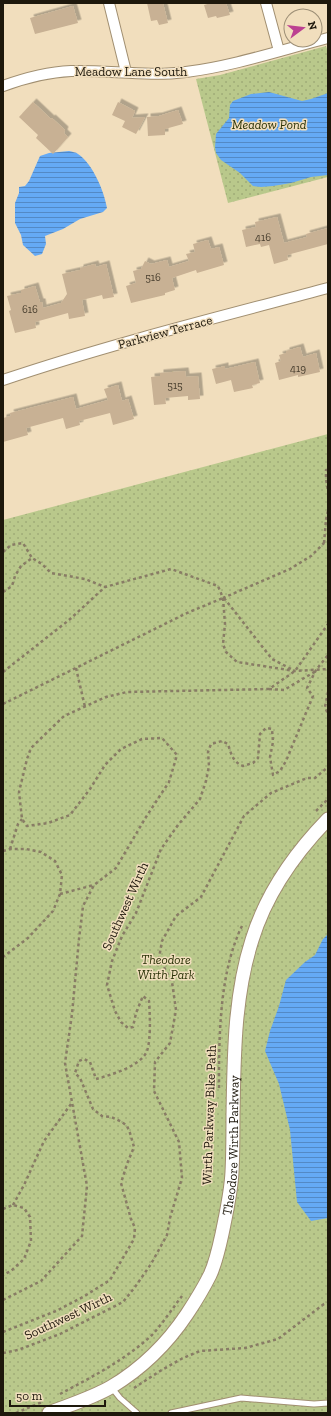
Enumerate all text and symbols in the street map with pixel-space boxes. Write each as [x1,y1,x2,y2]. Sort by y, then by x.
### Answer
north arrow [283,8,323,48]
text: N [305,20,320,32]
street label: Meadow Lane South [75,64,188,79]
park label: Meadow Pond [232,117,307,132]
house number: 416 [255,231,271,244]
house number: 516 [145,271,161,284]
house number: 616 [22,303,38,316]
street label: Parkview Terrace [116,312,214,352]
house number: 419 [290,362,306,375]
house number: 515 [167,379,183,392]
street label: Southwest Wirth [99,859,151,952]
park label: Theodore Wirth Park [137,952,195,982]
street label: Wirth Parkway Bike Path [199,1044,219,1185]
street label: Theodore Wirth Parkway [218,1075,241,1217]
street label: Southwest Wirth [22,1289,115,1343]
scale bar [10,1382,105,1408]
text: 50 m [16,1389,43,1403]

